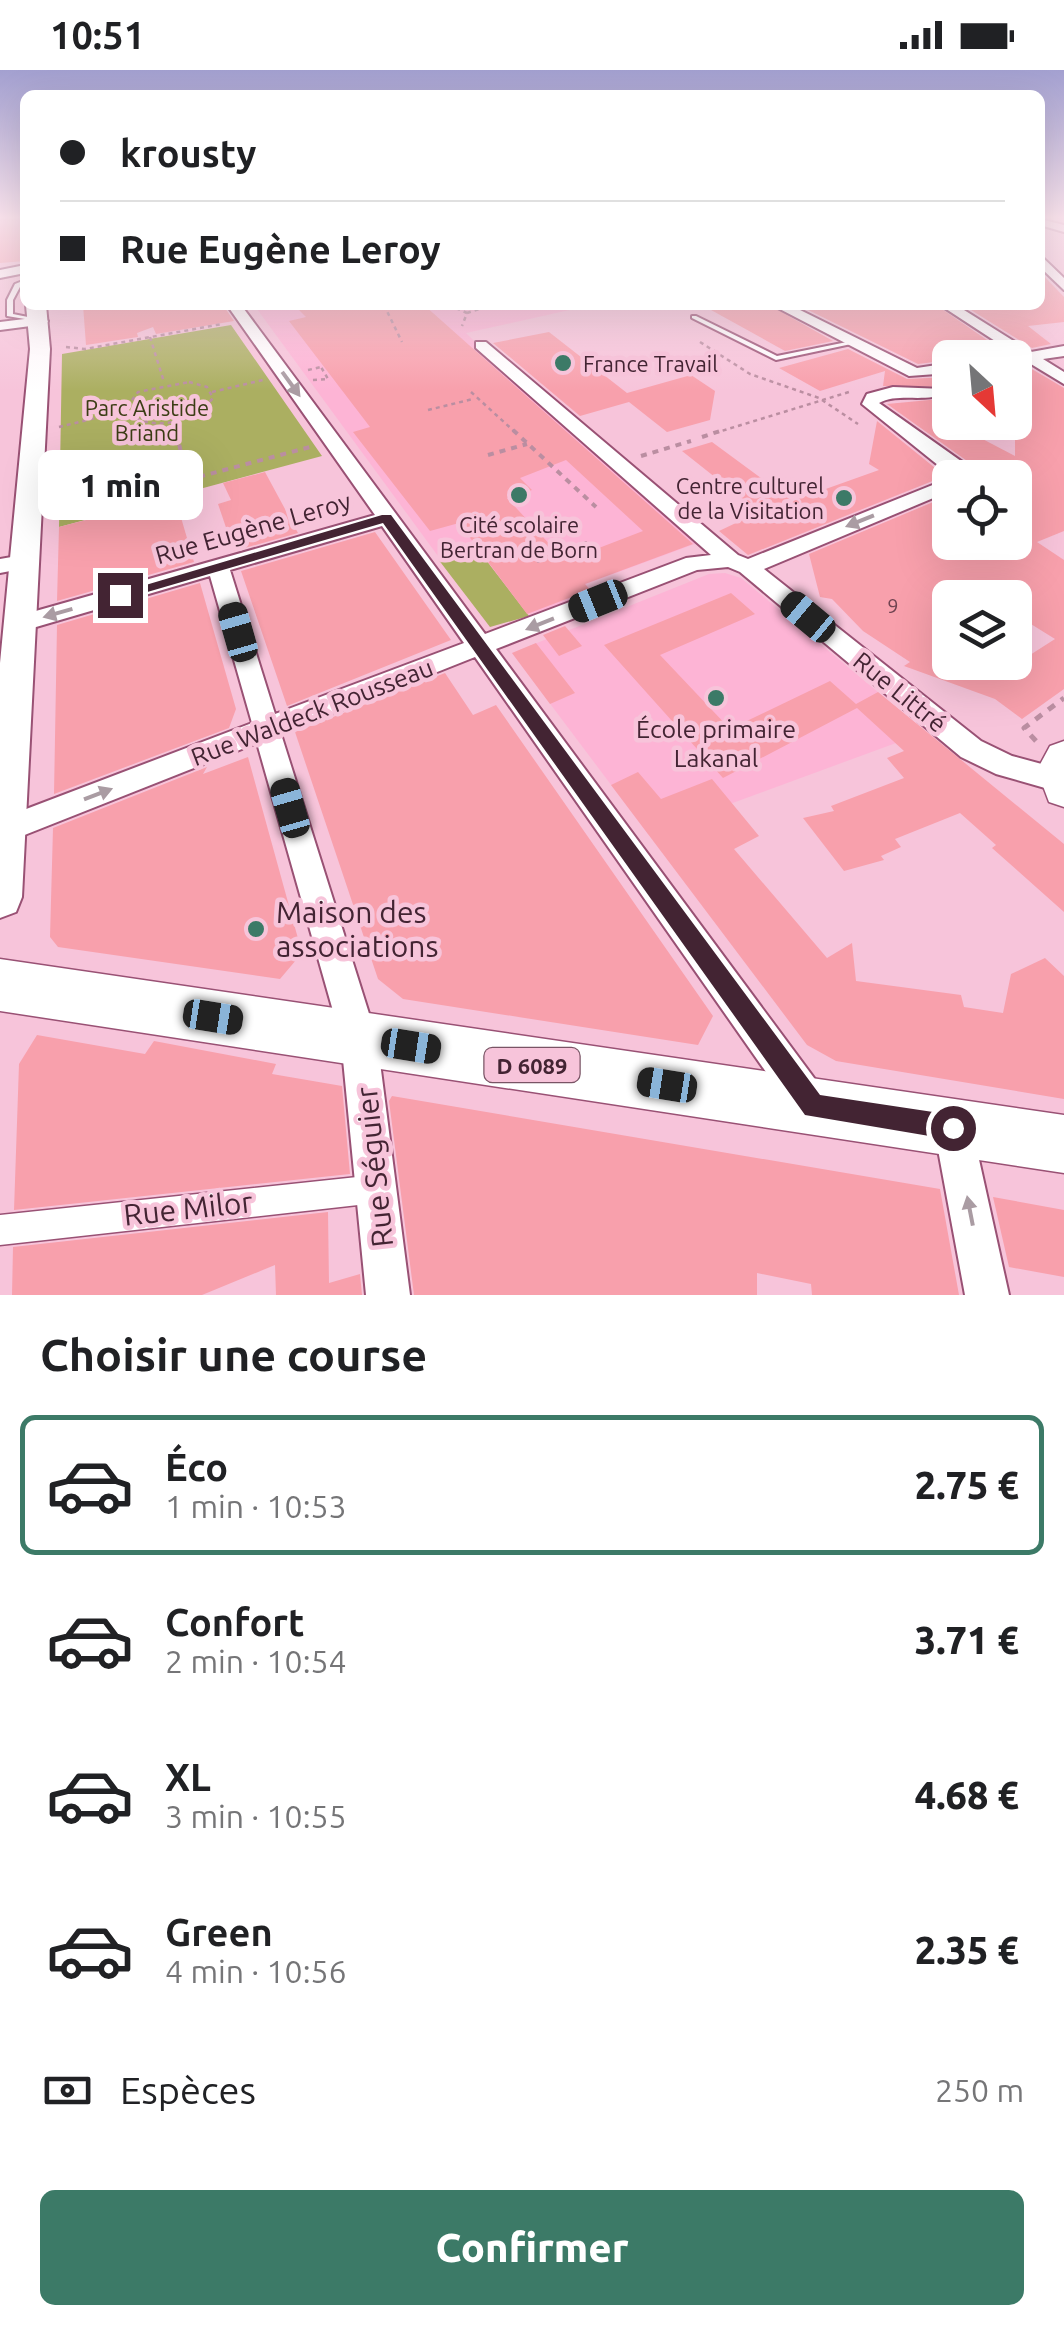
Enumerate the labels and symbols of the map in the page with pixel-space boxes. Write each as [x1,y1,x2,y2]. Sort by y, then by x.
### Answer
north arrow [932,340,1032,440]
place label: France Travail [583,351,718,376]
marker: France Travail [552,352,574,374]
one-way arrow [281,371,300,397]
park label: Parc Aristide Briand [85,395,209,445]
callout: 1 min [38,450,202,520]
place label: Centre culturel de la Visitation [676,473,824,523]
marker: Cité scolaire Bertran de Born [508,484,530,506]
street label: Rue Eugène Leroy [152,487,354,569]
marker: Centre culturel de la Visitation [833,487,855,509]
place label: Cité scolaire Bertran de Born [440,512,598,562]
one-way arrow [845,513,875,529]
route end [98,573,143,618]
car [565,576,631,626]
car [775,586,841,648]
house number: 9 [887,594,899,617]
car [215,599,261,665]
one-way arrow [42,606,73,621]
one-way arrow [525,616,555,632]
street label: Rue Littré [848,646,952,738]
street label: Rue Waldeck Rousseau [187,653,437,771]
marker: École primaire Lakanal [705,687,727,709]
place label: École primaire Lakanal [636,715,796,772]
car [267,775,313,841]
one-way arrow [84,786,114,801]
place label: Maison des associations [276,895,438,963]
marker: Maison des associations [245,918,267,940]
car [181,997,245,1037]
car [379,1026,443,1066]
road number: D 6089 [484,1048,580,1082]
car [635,1065,699,1105]
street label: Rue Séguier [349,1084,399,1249]
route start [931,1106,976,1151]
street label: Rue Milor [122,1184,255,1232]
one-way arrow [962,1195,977,1227]

